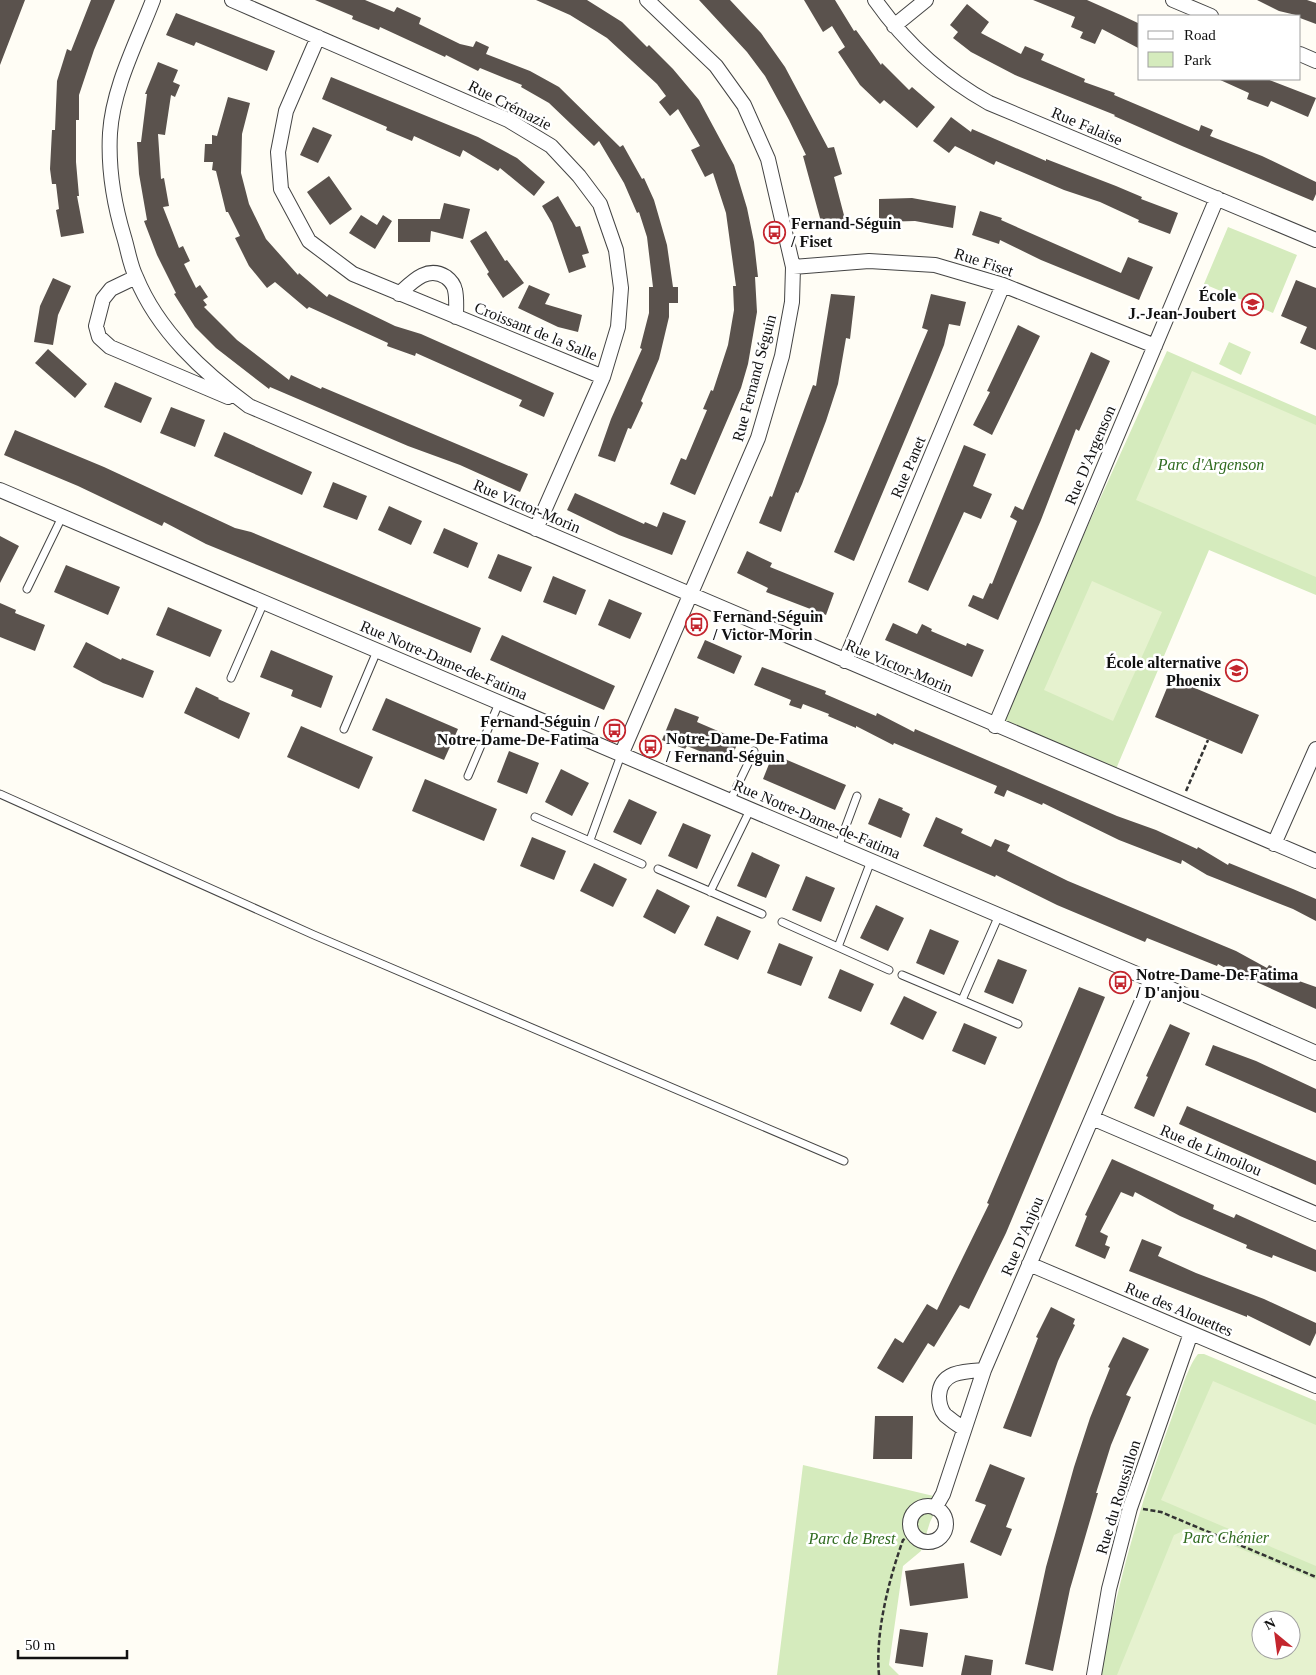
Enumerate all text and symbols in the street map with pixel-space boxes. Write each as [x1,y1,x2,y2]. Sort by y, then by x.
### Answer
legend [1138,15,1301,80]
text: Road [1184,27,1216,43]
text: Park [1184,52,1212,68]
street label: Rue Crémazie [466,77,554,133]
street label: Rue Falaise [1049,104,1125,148]
place label: Fernand-Séguin / Fiset [790,215,901,250]
bus stop icon: Fernand-Séguin / Fiset [763,220,787,244]
street label: Rue Fiset [952,245,1016,280]
place label: École J.-Jean-Joubert [1128,286,1237,322]
school or university icon: École J.-Jean-Joubert [1240,292,1264,316]
street label: Croissant de la Salle [472,299,600,363]
street label: Rue Fernand Séguin [729,313,780,444]
street label: Rue D'Argenson [1061,403,1119,508]
street label: Rue Panet [887,433,929,500]
park label: Parc d'Argenson [1157,456,1264,474]
street label: Rue Victor-Morin [471,476,583,536]
place label: Fernand-Séguin / Victor-Morin [712,608,823,643]
bus stop icon: Fernand-Séguin / Victor-Morin [685,613,709,637]
street label: Rue Notre-Dame-de-Fatima [358,617,530,703]
street label: Rue Victor-Morin [843,636,955,696]
place label: École alternative Phoenix [1106,653,1221,689]
school or university icon: École alternative Phoenix [1225,659,1249,683]
place label: Fernand-Séguin / Notre-Dame-De-Fatima [437,713,600,748]
bus stop icon: Fernand-Séguin / Notre-Dame-De-Fatima [603,718,627,742]
place label: Notre-Dame-De-Fatima / Fernand-Séguin [665,730,828,766]
bus stop icon: Notre-Dame-De-Fatima / Fernand-Séguin [638,735,662,759]
street label: Rue Notre-Dame-de-Fatima [731,776,903,862]
place label: Notre-Dame-De-Fatima / D'anjou [1135,966,1298,1002]
bus stop icon: Notre-Dame-De-Fatima / D'anjou [1108,971,1132,995]
street label: Rue de Limoilou [1158,1121,1264,1179]
street label: Rue D'Anjou [998,1194,1047,1278]
street label: Rue des Alouettes [1122,1279,1236,1339]
street label: Rue du Roussillon [1093,1438,1143,1556]
park label: Parc Chénier [1182,1529,1270,1546]
park label: Parc de Brest [808,1530,896,1547]
north arrow [1251,1610,1301,1660]
text: N [1262,1615,1278,1633]
scale bar [18,1628,126,1660]
text: 50 m [25,1637,56,1653]

